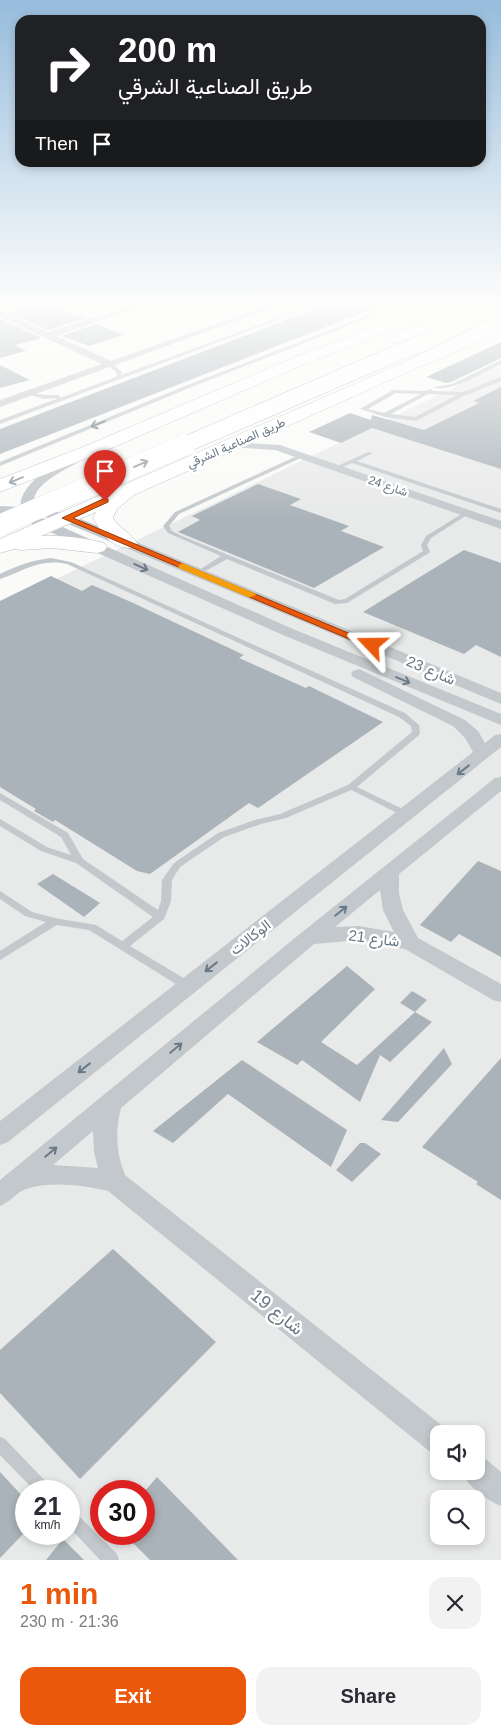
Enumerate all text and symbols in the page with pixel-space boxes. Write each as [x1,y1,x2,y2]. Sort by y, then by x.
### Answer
text: 200 m [118,30,217,69]
icon: right [35,35,100,100]
text: طريق الصناعية الشرقي [118,74,313,99]
icon: arrive [88,130,116,158]
text: Then [35,133,78,154]
street label: طريق الصناعية الشرقي [185,415,289,474]
one-way arrow [91,420,106,429]
pin [84,450,126,501]
icon: arrive [91,457,119,485]
one-way arrow [133,459,148,469]
street label: شارع 24 [366,473,410,501]
one-way arrow [9,475,24,485]
one-way arrow [133,562,148,572]
position arrow [345,618,397,670]
street label: شارع 23 [403,652,458,691]
one-way arrow [395,675,410,685]
one-way arrow [457,764,470,775]
one-way arrow [334,905,347,916]
street label: الوكالات [226,916,274,959]
street label: شارع 21 [347,926,401,953]
one-way arrow [205,962,218,973]
one-way arrow [169,1043,182,1054]
one-way arrow [78,1063,91,1074]
one-way arrow [44,1147,57,1158]
street label: شارع 19 [246,1285,307,1341]
map controls [430,1425,485,1545]
button: sound [430,1425,485,1480]
speed limit sign: 30 [90,1480,155,1545]
button: search [430,1490,485,1545]
text: 21 [34,1492,61,1520]
text: km/h [34,1518,61,1532]
text: 1 min [20,1577,98,1610]
button: close [429,1577,481,1629]
text: 230 m · 21:36 [20,1613,119,1630]
button: Exit [20,1667,246,1725]
button: Share [256,1667,481,1725]

